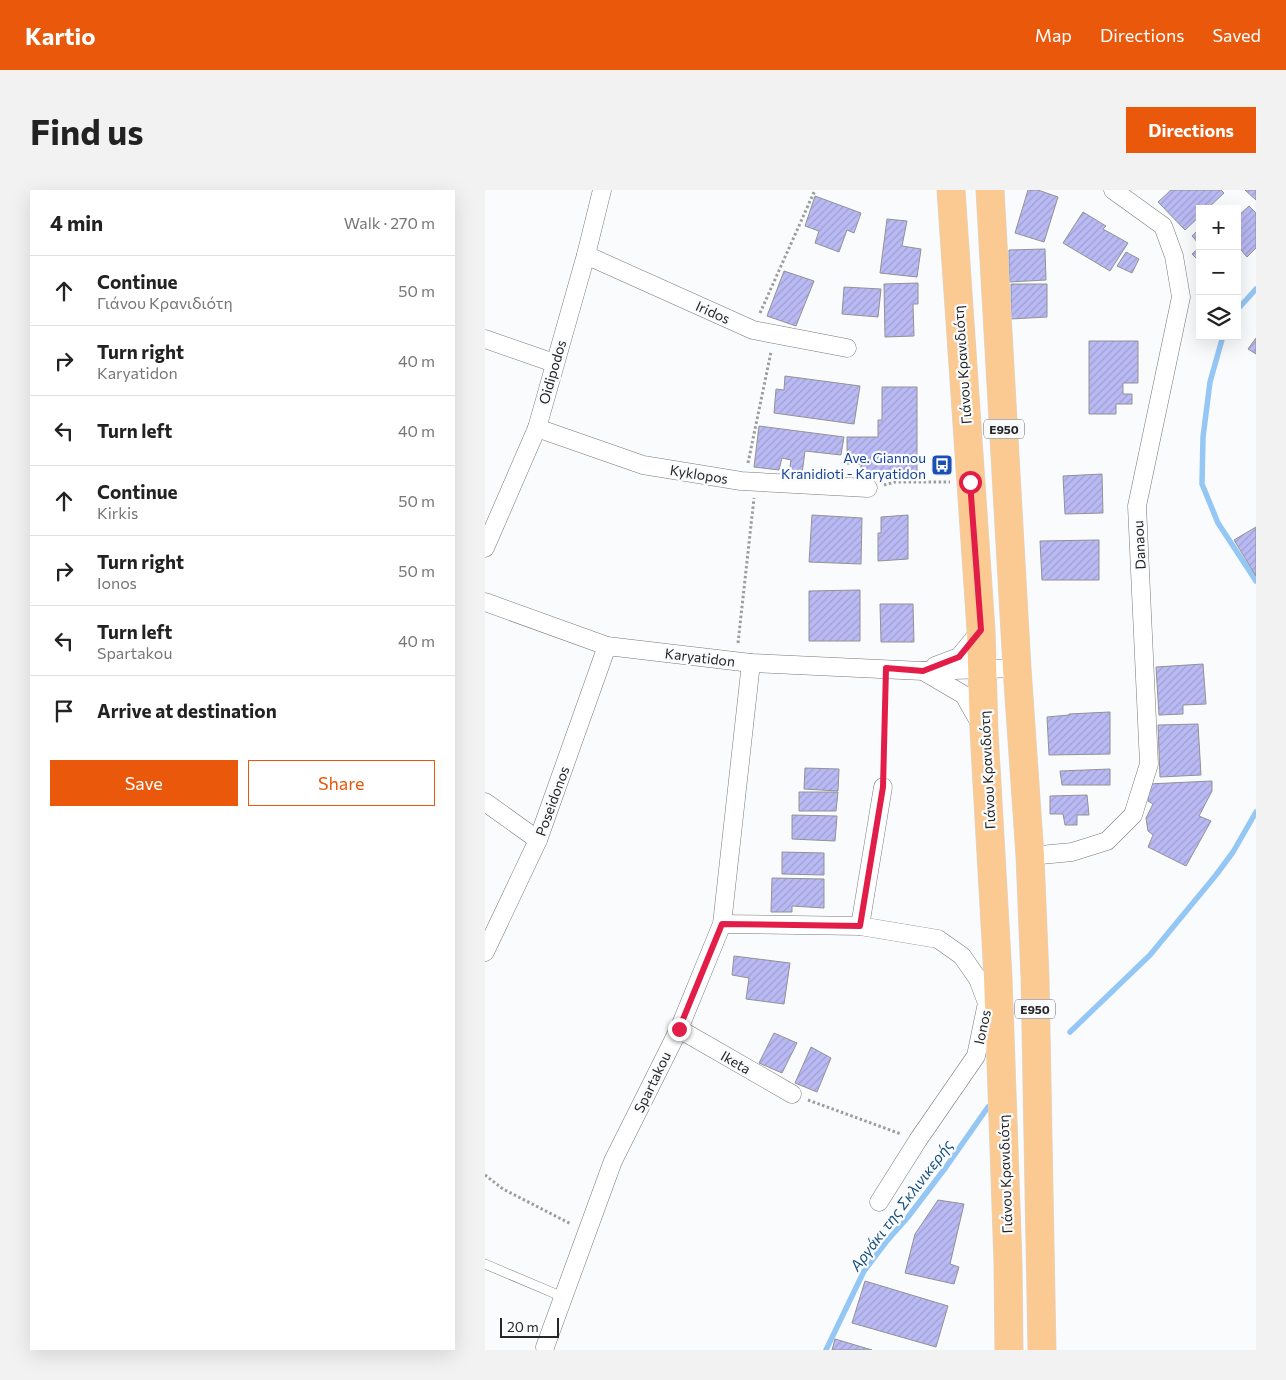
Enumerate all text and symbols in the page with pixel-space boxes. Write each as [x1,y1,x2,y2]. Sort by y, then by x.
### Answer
text: Kartio [25,21,95,50]
text: Map [1035,24,1072,46]
text: Directions [1100,24,1184,46]
text: Saved [1212,24,1261,46]
button: Directions [1126,107,1256,153]
text: Find us [30,109,144,152]
map controls [1196,205,1241,340]
button: + [1196,205,1241,250]
text: 4 min [50,210,103,235]
text: Walk · 270 m [344,213,435,232]
button: − [1196,250,1241,295]
text: Continue [97,270,177,293]
icon: ahead [50,277,78,305]
text: 50 m [398,281,435,300]
text: Γιάνου Κρανιδιότη [97,293,233,312]
button: layers [1196,295,1241,340]
street label: Iridos [693,297,733,327]
street label: Γιάνου Κρανιδιότη [949,305,975,425]
street label: Oidipodos [535,338,569,406]
text: Turn right [97,340,184,363]
icon: right [50,347,78,375]
text: 40 m [398,351,435,370]
text: Karyatidon [97,363,178,382]
icon: left [50,417,78,445]
text: Turn left [97,419,172,442]
road number: E950 [984,420,1024,438]
text: 40 m [398,421,435,440]
place label: Ave. Giannou Kranidioti - Karyatidon [781,449,926,482]
bus stop icon: Ave. Giannou Kranidioti - Karyatidon [930,453,954,477]
street label: Kyklopos [669,461,729,487]
route start [959,471,982,494]
text: Continue [97,480,177,503]
icon: ahead [50,487,78,515]
text: 50 m [398,491,435,510]
text: Kirkis [97,503,138,522]
street label: Danaou [1129,520,1149,570]
text: Turn right [97,550,184,573]
icon: right [50,557,78,585]
text: 50 m [398,561,435,580]
text: Ionos [97,573,137,592]
text: Turn left [97,620,172,643]
icon: left [50,627,78,655]
text: 40 m [398,631,435,650]
text: Spartakou [97,643,172,662]
street label: Karyatidon [664,644,736,670]
icon: arrive [50,697,78,725]
text: Arrive at destination [97,699,277,722]
street label: Γιάνου Κρανιδιότη [975,710,999,830]
button: Save [50,760,238,806]
button: Share [248,760,435,806]
street label: Poseidonos [531,764,573,838]
road number: E950 [1015,1000,1055,1019]
street label: Ionos [970,1008,994,1046]
route end [668,1018,691,1041]
street label: Iketa [718,1047,754,1077]
street label: Spartakou [630,1049,674,1115]
street label: Γιάνου Κρανιδιότη [994,1114,1016,1234]
water label: Αργάκι της Σκλινικερής [845,1135,957,1275]
scale bar [500,1315,559,1338]
text: 20 m [507,1318,539,1335]

